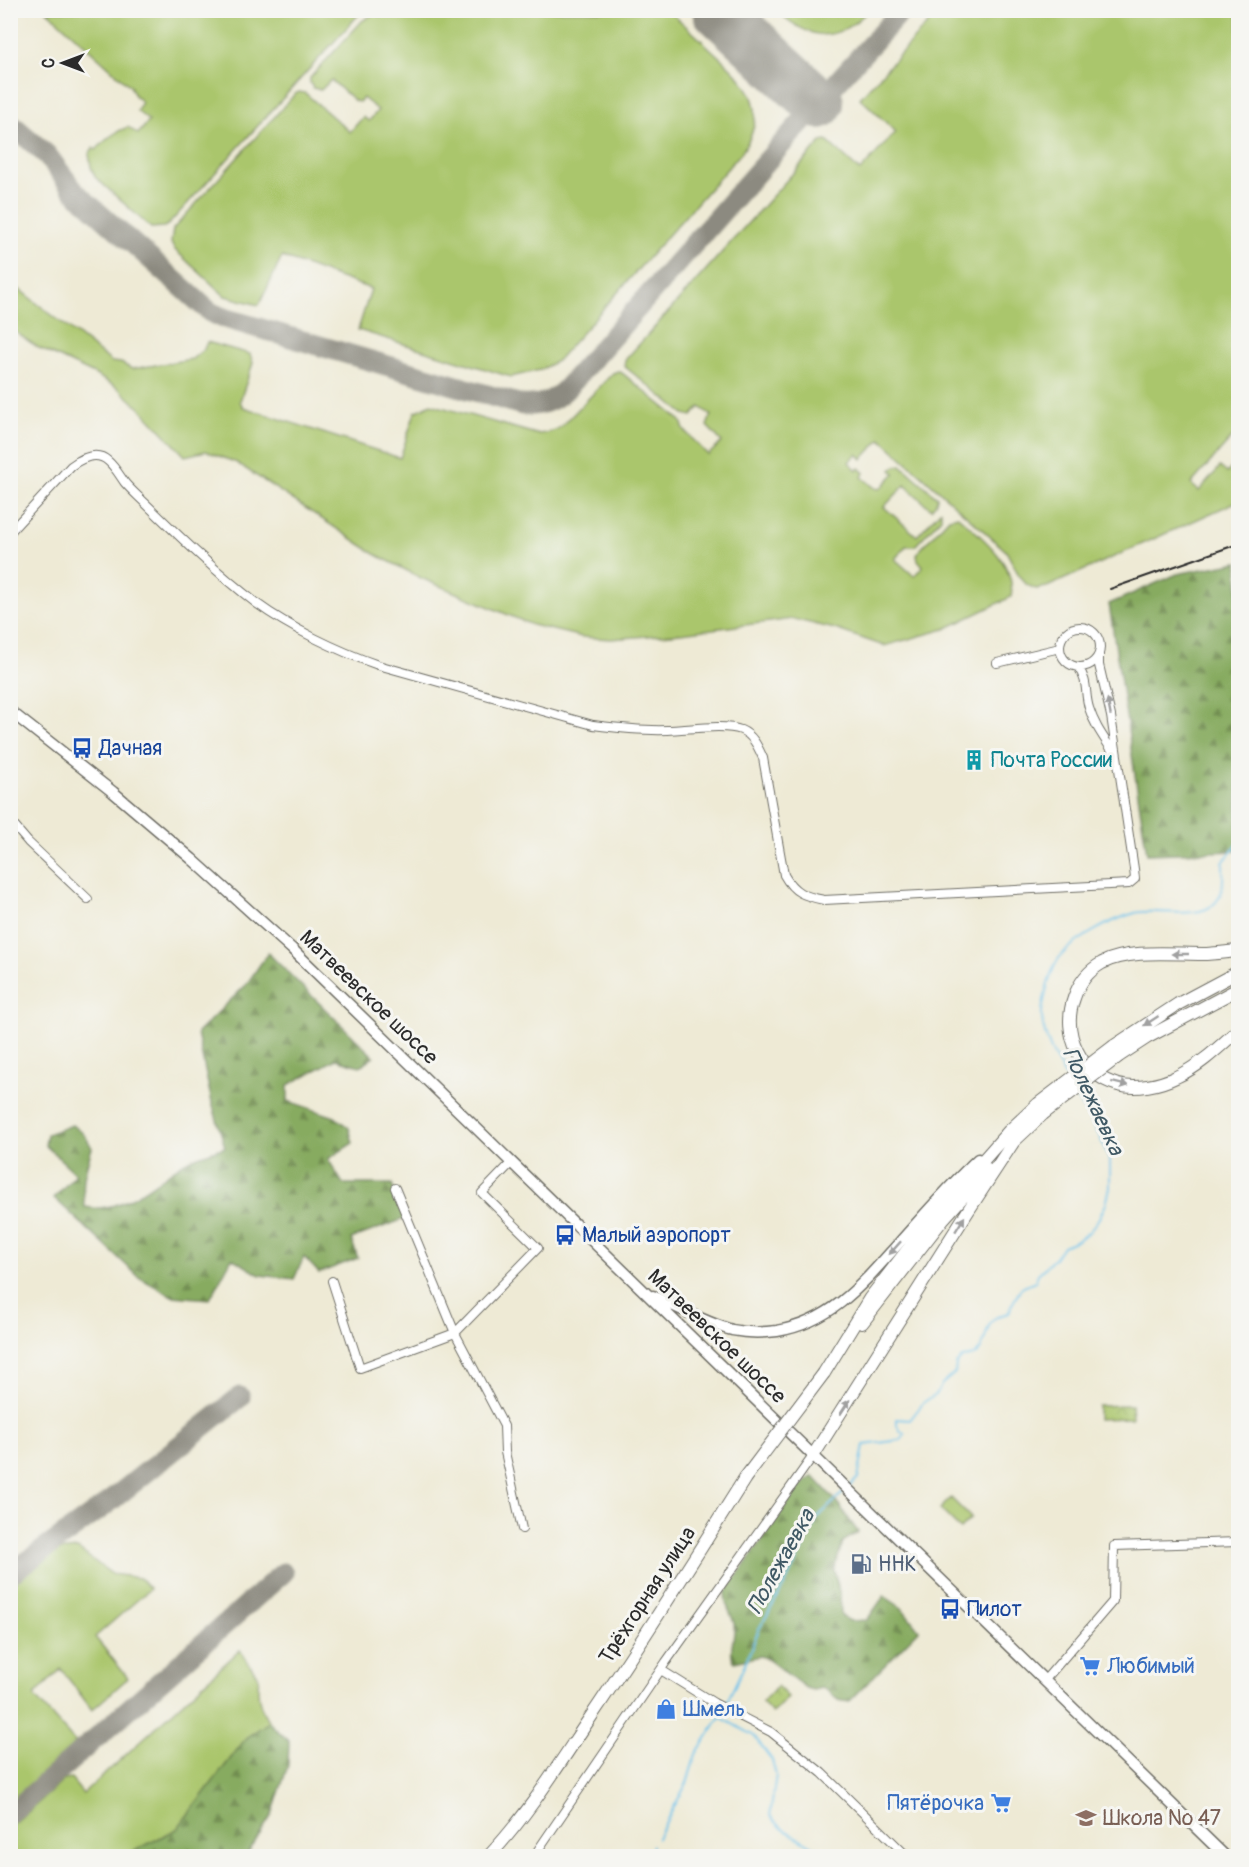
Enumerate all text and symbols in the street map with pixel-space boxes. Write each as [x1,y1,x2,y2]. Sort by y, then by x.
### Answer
north arrow [33,33,93,93]
text: С [39,58,59,68]
one-way arrow [1104,697,1113,716]
place label: Дачная [98,735,162,762]
bus stop icon: Дачная [70,736,94,760]
place label: Почта России [991,747,1112,774]
building icon: Почта России [962,748,986,772]
street label: Матвеевское шоссе [294,924,444,1071]
one-way arrow [1171,949,1190,959]
one-way arrow [1143,1016,1159,1027]
water label: Полежаевка [1056,1043,1131,1161]
one-way arrow [1111,1079,1129,1089]
one-way arrow [954,1216,965,1232]
place label: Малый аэропорт [582,1222,731,1249]
bus stop icon: Малый аэропорт [553,1223,577,1247]
one-way arrow [888,1240,902,1255]
street label: Матвеевское шоссе [642,1263,792,1410]
one-way arrow [839,1399,850,1415]
water label: Полежаевка [741,1503,822,1619]
street label: Трёхгорная улица [593,1521,702,1669]
place label: ННК [878,1551,917,1578]
fuel station icon: ННК [849,1552,873,1576]
place label: Пилот [967,1596,1022,1623]
bus stop icon: Пилот [938,1597,962,1621]
place label: Любимый [1106,1653,1195,1680]
supermarket icon: Любимый [1078,1654,1102,1678]
place label: Шмель [683,1696,745,1723]
shop icon: Шмель [654,1697,678,1721]
place label: Пятёрочка [887,1790,984,1817]
supermarket icon: Пятёрочка [989,1791,1013,1815]
place label: Школа № 47 [1103,1805,1221,1832]
school or university icon: Школа № 47 [1074,1806,1098,1830]

